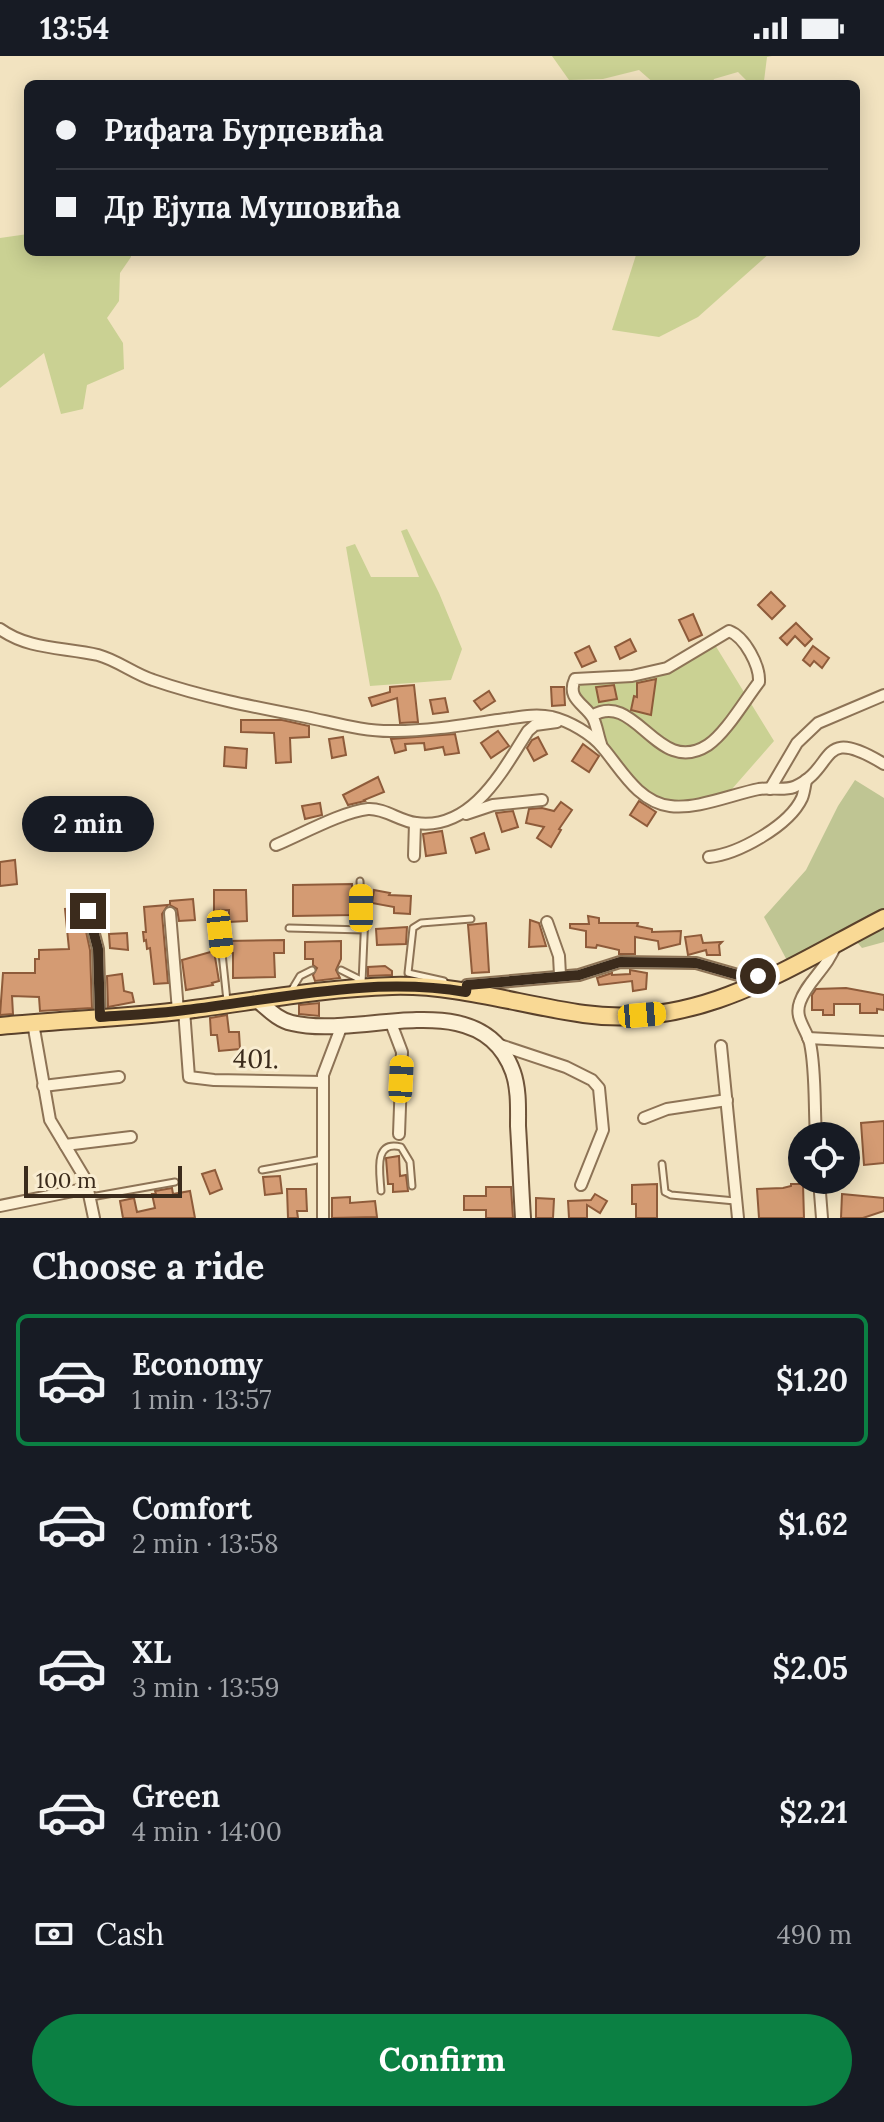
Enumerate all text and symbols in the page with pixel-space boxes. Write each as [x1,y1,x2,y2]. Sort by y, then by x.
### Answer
text: 13:54 [40,9,109,47]
text: Рифата Бурџевића [104,111,384,149]
text: Др Ејупа Мушовића [104,188,401,226]
callout: 2 min [22,795,154,851]
text: 2 min [53,807,123,840]
car [349,884,373,932]
route end [70,893,106,929]
car [206,909,234,959]
route start [740,958,776,994]
car [617,1001,667,1029]
street label: 401. [233,1042,279,1075]
car [388,1054,414,1104]
map controls [788,1122,860,1194]
button: locate [788,1122,860,1194]
scale bar [24,1162,182,1198]
text: 100 m [36,1166,97,1194]
text: Choose a ride [32,1243,264,1289]
icon: car [36,1344,108,1416]
text: Economy [132,1345,263,1383]
text: $1.20 [776,1361,848,1399]
text: 1 min · 13:57 [132,1383,271,1416]
icon: car [36,1488,108,1560]
text: Comfort [132,1489,252,1527]
text: $1.62 [778,1505,848,1543]
text: 2 min · 13:58 [132,1527,279,1560]
icon: car [36,1632,108,1704]
text: XL [132,1633,171,1671]
text: $2.05 [773,1649,848,1687]
text: 3 min · 13:59 [132,1671,279,1704]
icon: car [36,1776,108,1848]
text: Green [132,1777,220,1815]
text: $2.21 [779,1793,848,1831]
text: 4 min · 14:00 [132,1815,282,1848]
icon: cash [32,1912,76,1956]
text: Cash [96,1915,164,1953]
text: 490 m [777,1918,852,1951]
button: Confirm [32,2014,852,2106]

